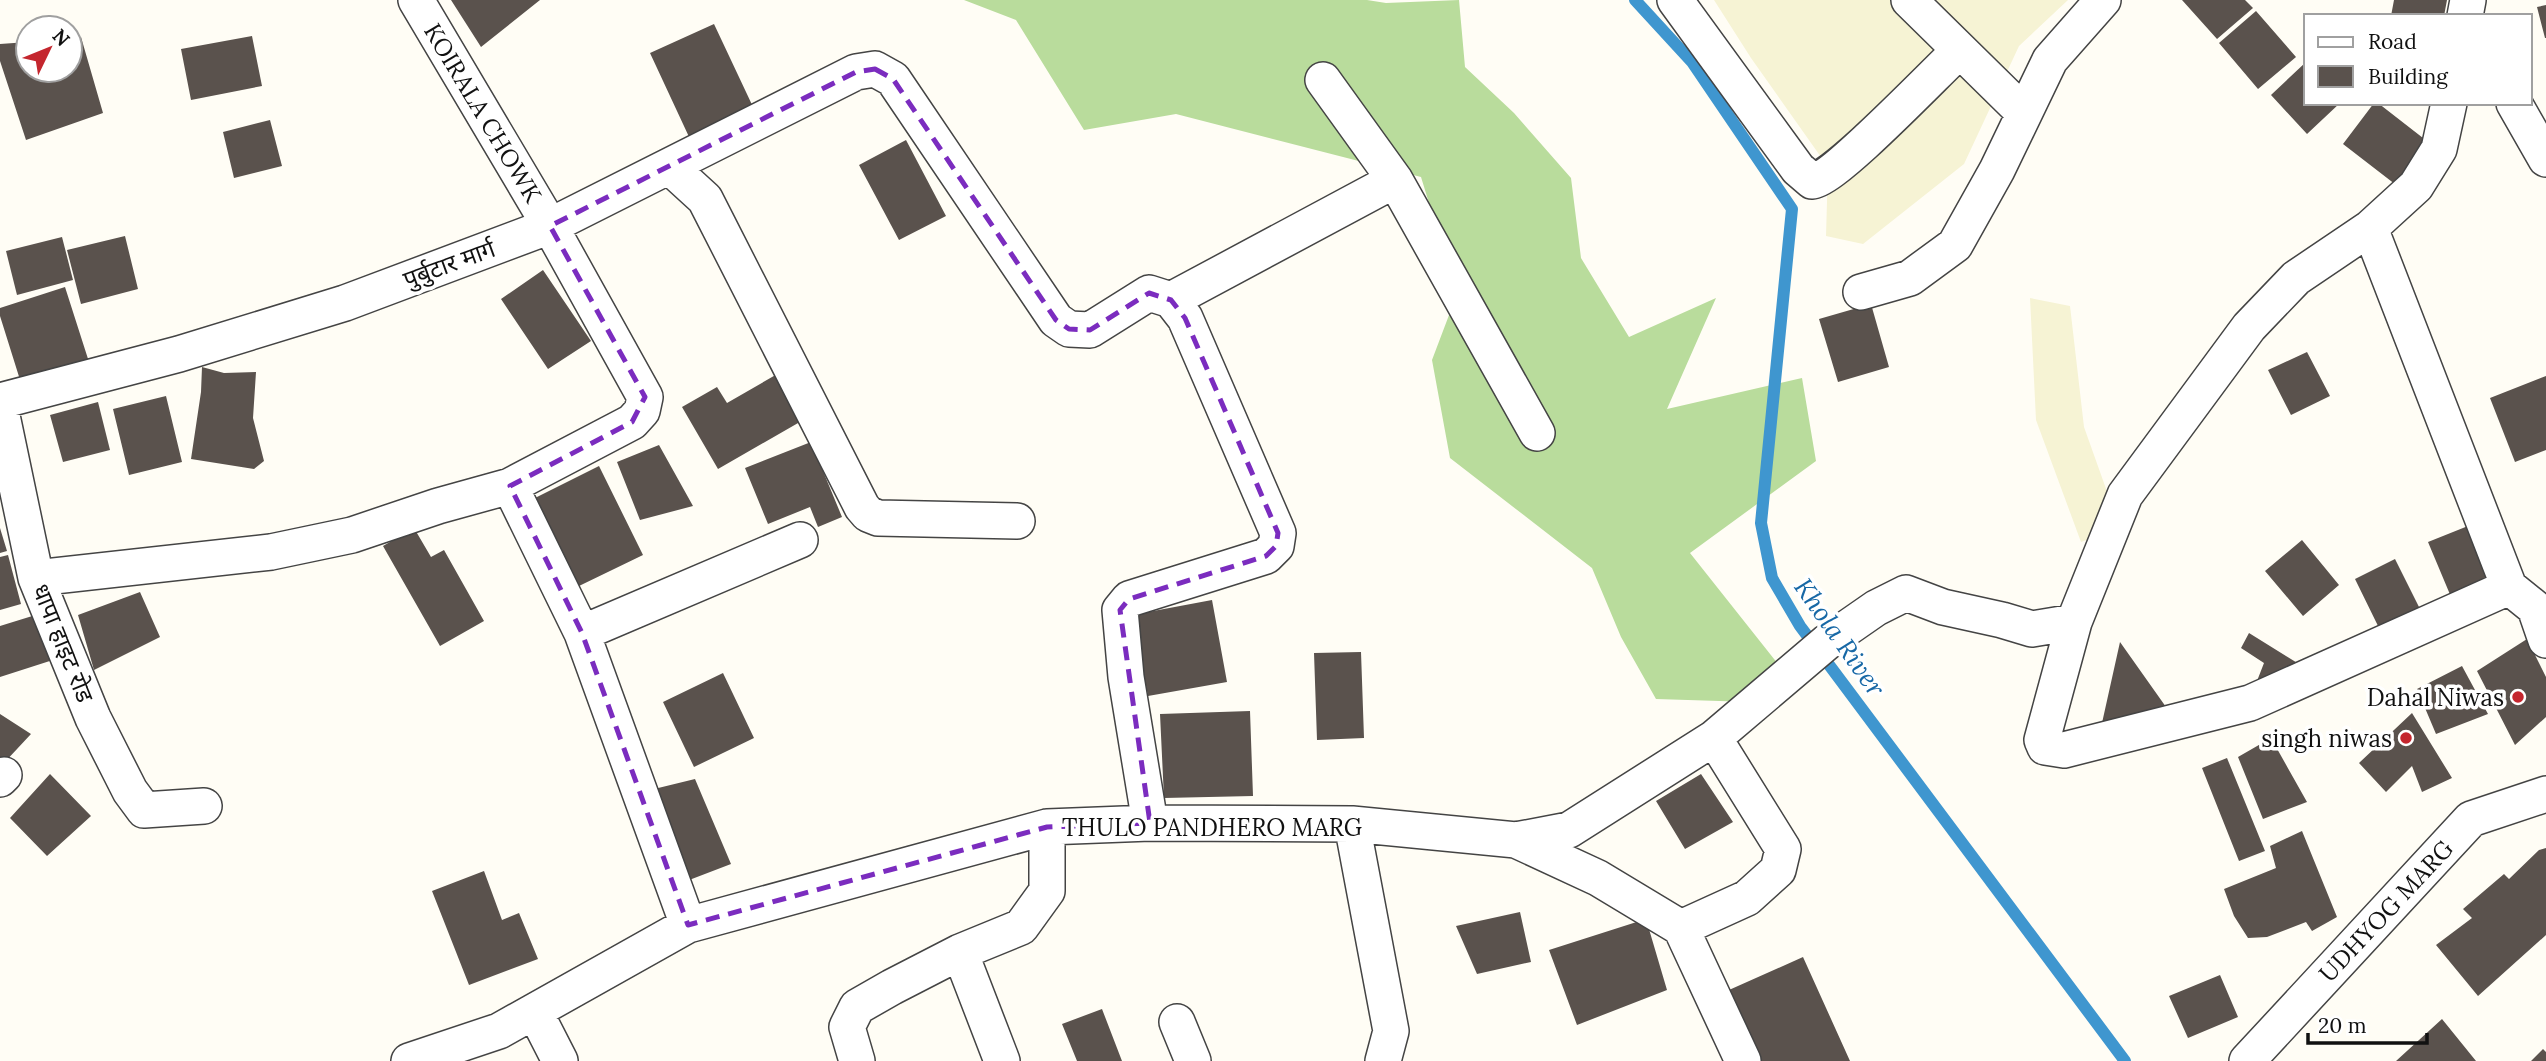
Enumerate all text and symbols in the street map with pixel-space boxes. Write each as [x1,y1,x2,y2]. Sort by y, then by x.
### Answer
north arrow [14,14,84,84]
legend [2304,14,2532,105]
street label: KOIRALA CHOWK [417,18,549,209]
text: N [48,24,75,51]
text: Road [2368,28,2417,55]
text: Building [2368,63,2448,90]
street label: पुर्बुटार मार्ग [399,233,500,295]
water label: Khola River [1787,572,1893,703]
street label: धापा हाइट रोड [25,579,101,708]
place label: Dahal Niwas [2367,682,2504,713]
marker: Dahal Niwas [2510,689,2526,705]
place label: singh niwas [2261,723,2392,754]
marker: singh niwas [2398,730,2414,746]
street label: THULO PANDHERO MARG [1062,812,1362,843]
street label: UDHYOG MARG [2312,833,2460,989]
scale bar [2308,1002,2427,1046]
text: 20 m [2318,1012,2367,1039]

